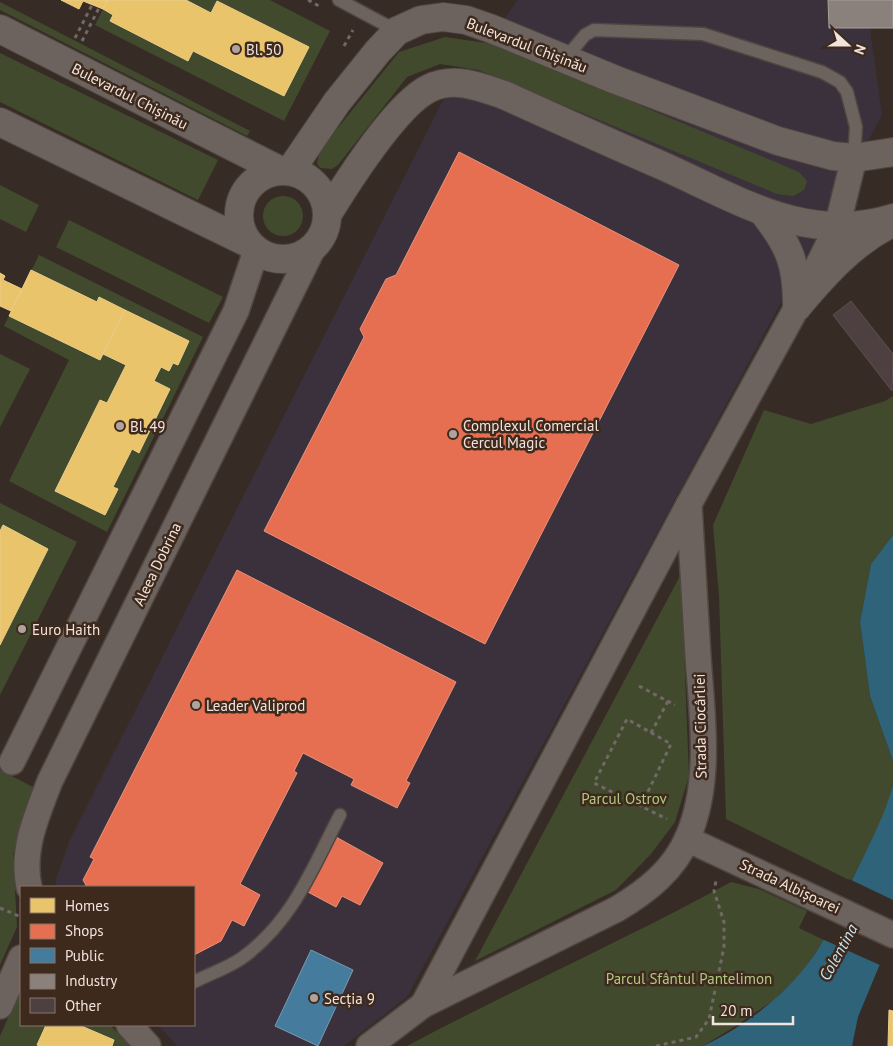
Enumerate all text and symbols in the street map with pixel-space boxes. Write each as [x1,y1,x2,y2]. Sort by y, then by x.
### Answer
street label: Bulevardul Chișinău [464,13,590,77]
north arrow [823,20,873,70]
place label: Bl. 50 [246,40,282,59]
text: N [850,42,870,57]
marker: Bl. 50 [230,43,242,55]
street label: Bulevardul Chișinău [69,59,191,133]
place label: Complexul Comercial Cercul Magic [463,416,599,452]
place label: Bl. 49 [130,417,166,436]
marker: Bl. 49 [114,420,126,432]
marker: Complexul Comercial Cercul Magic [447,428,459,440]
street label: Aleea Dobrina [129,519,185,609]
place label: Euro Haith [32,620,100,639]
marker: Euro Haith [16,623,28,635]
street label: Strada Ciocârliei [690,673,710,779]
place label: Leader Valiprod [206,696,305,715]
marker: Leader Valiprod [190,699,202,711]
park label: Parcul Ostrov [581,789,668,808]
street label: Strada Albișoarei [737,854,843,918]
legend [20,886,195,1026]
text: Homes [65,896,109,915]
water label: Colentina [814,920,862,984]
text: Shops [65,921,104,940]
text: Public [65,946,104,965]
park label: Parcul Sfântul Pantelimon [606,969,772,988]
text: Industry [65,971,117,990]
place label: Secția 9 [324,989,375,1008]
marker: Secția 9 [308,992,320,1004]
scale bar [713,994,793,1026]
text: Other [65,996,101,1015]
text: 20 m [720,1001,753,1020]

